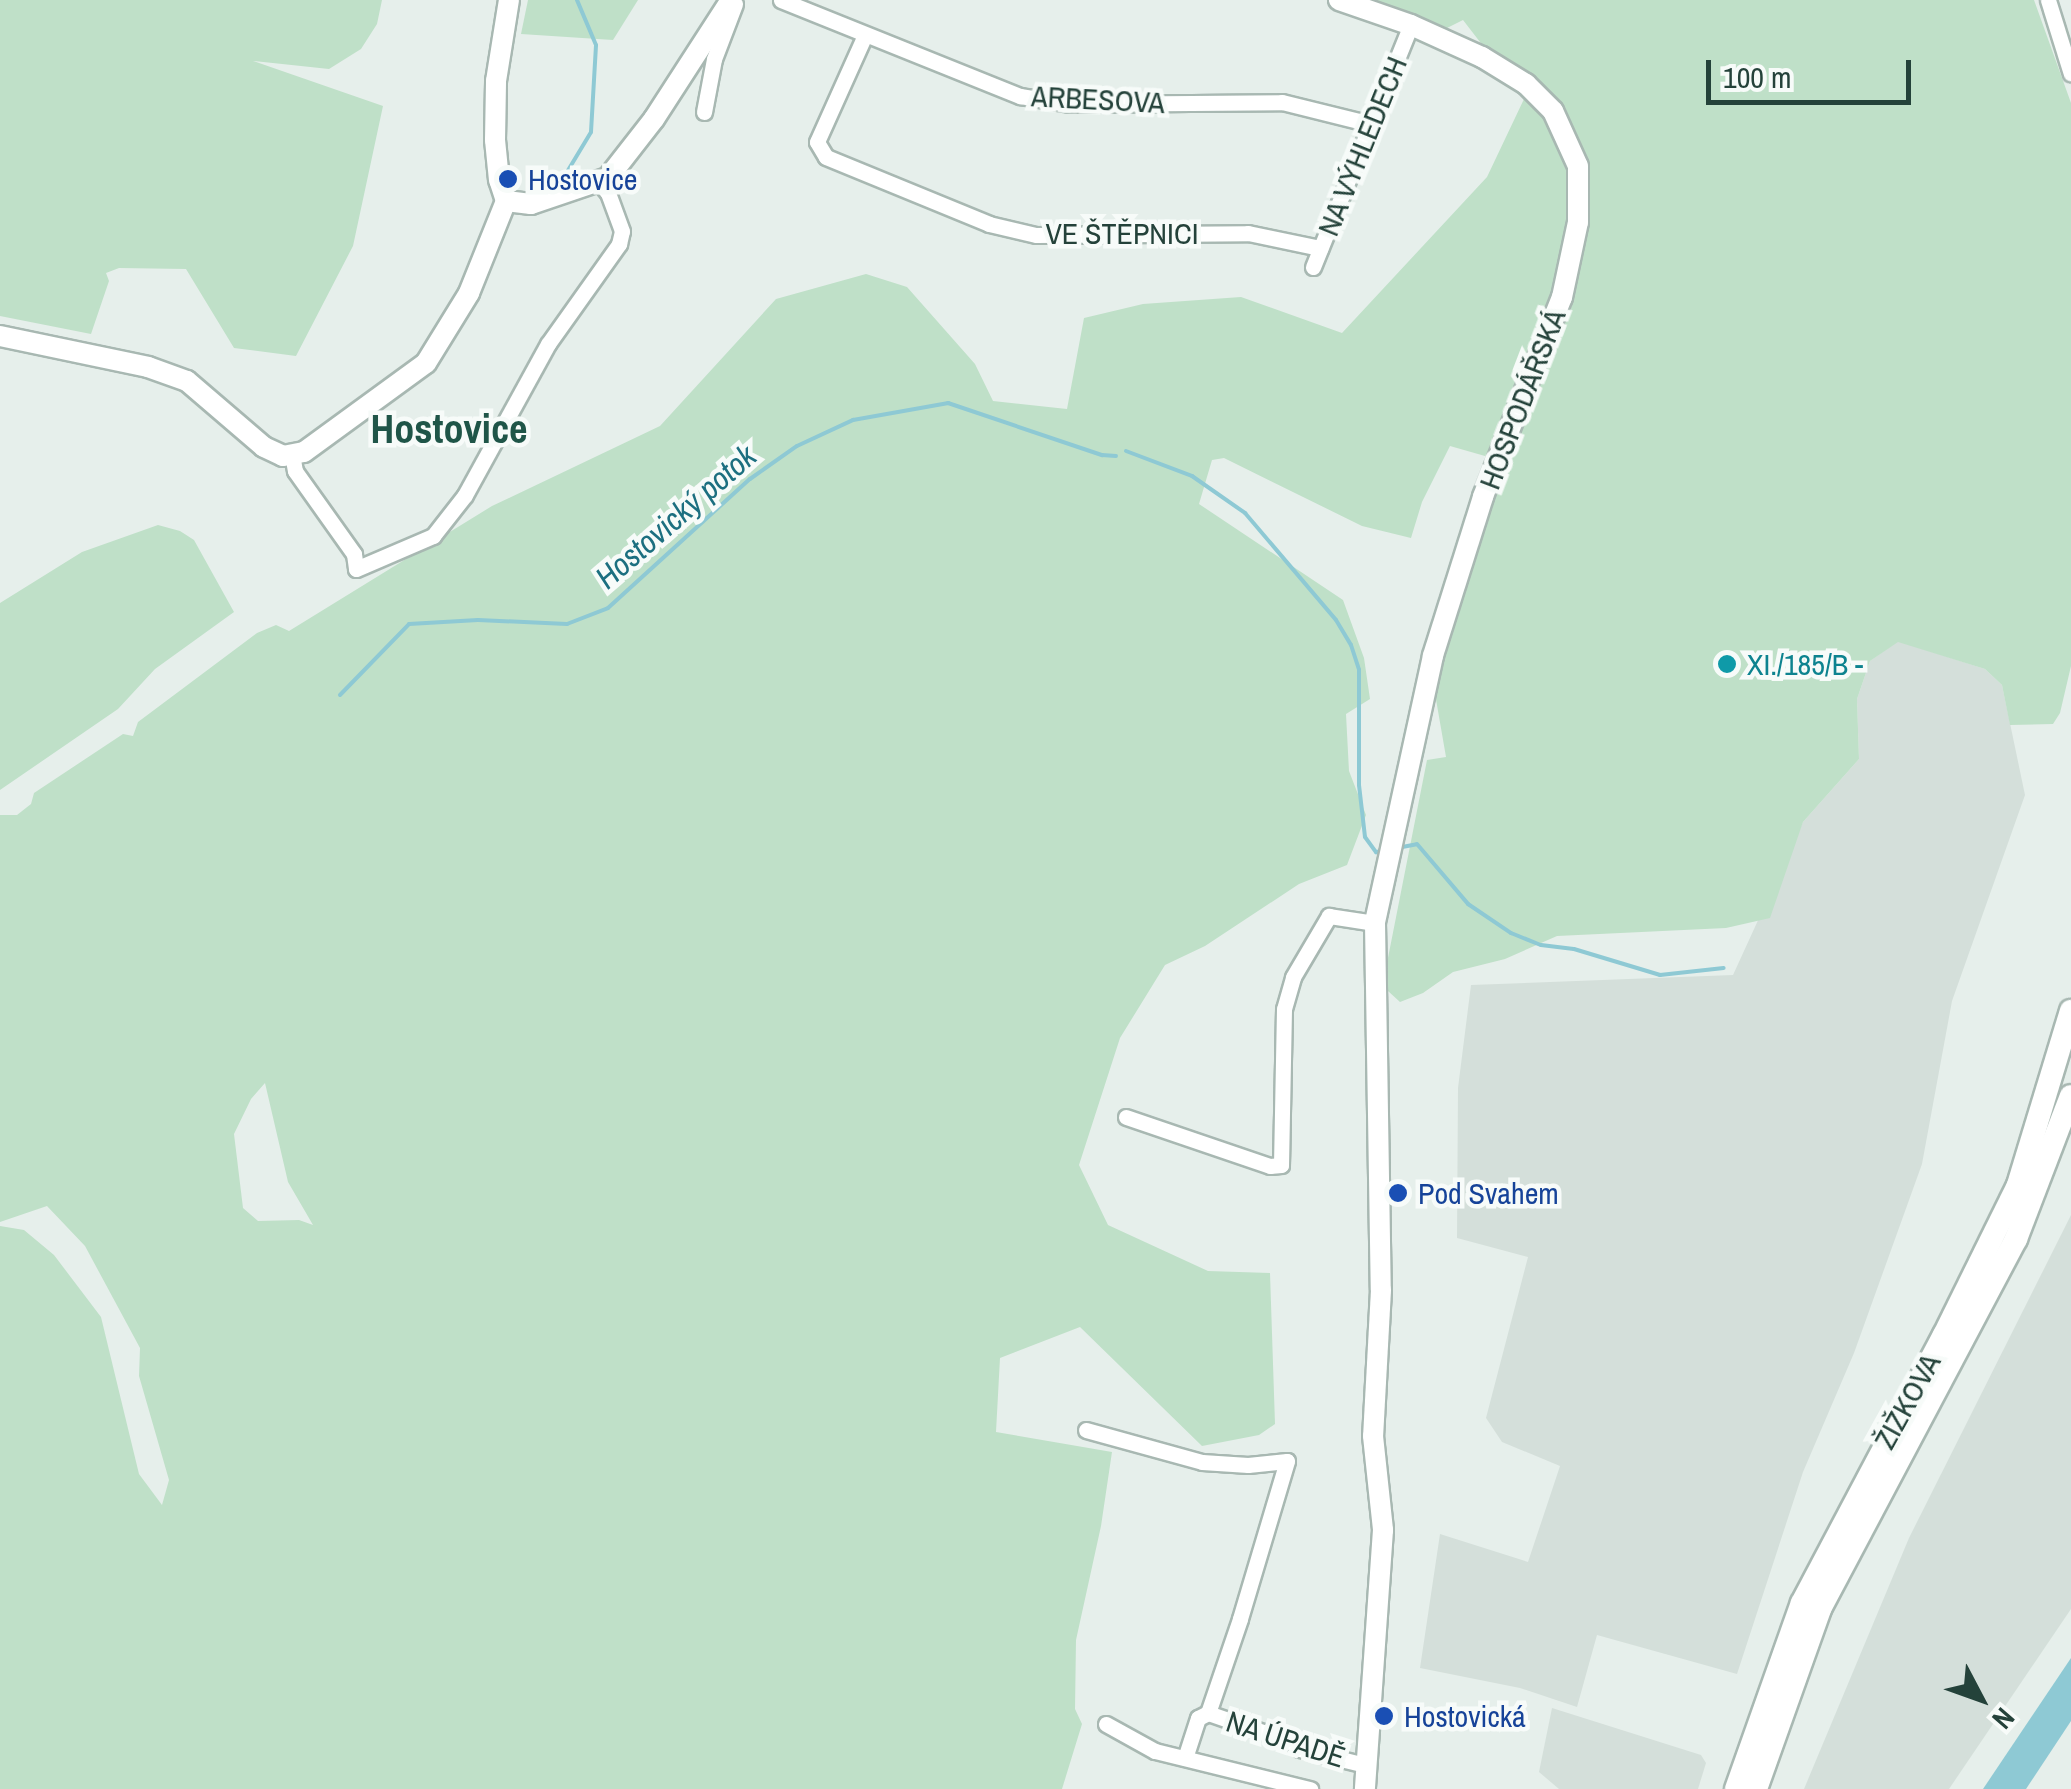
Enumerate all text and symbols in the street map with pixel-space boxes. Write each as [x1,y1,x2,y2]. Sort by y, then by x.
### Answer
scale bar [1711,40,1916,102]
street label: NA VÝHLEDECH [1309,51,1415,241]
text: 100 m [1723,57,1791,97]
street label: ARBESOVA [1030,78,1166,120]
place label: Hostovice [528,161,637,197]
marker: Hostovice [497,168,519,190]
street label: VE ŠTĚPNICI [1045,215,1199,251]
street label: HOSPODÁŘSKÁ [1471,304,1573,494]
district label: Hostovice [371,405,527,453]
water label: Hostovický potok [588,437,764,597]
place label: XI./185/B - [1747,646,1863,682]
marker: XI./185/B - [1716,653,1738,675]
place label: Pod Svahem [1418,1175,1559,1211]
marker: Pod Svahem [1387,1182,1409,1204]
street label: ŽIŽKOVA [1866,1347,1948,1455]
north arrow [1931,1649,2031,1749]
place label: Hostovická [1404,1698,1526,1734]
text: N [1984,1700,2023,1737]
street label: NA ÚPADĚ [1221,1703,1351,1775]
marker: Hostovická [1373,1705,1395,1727]

